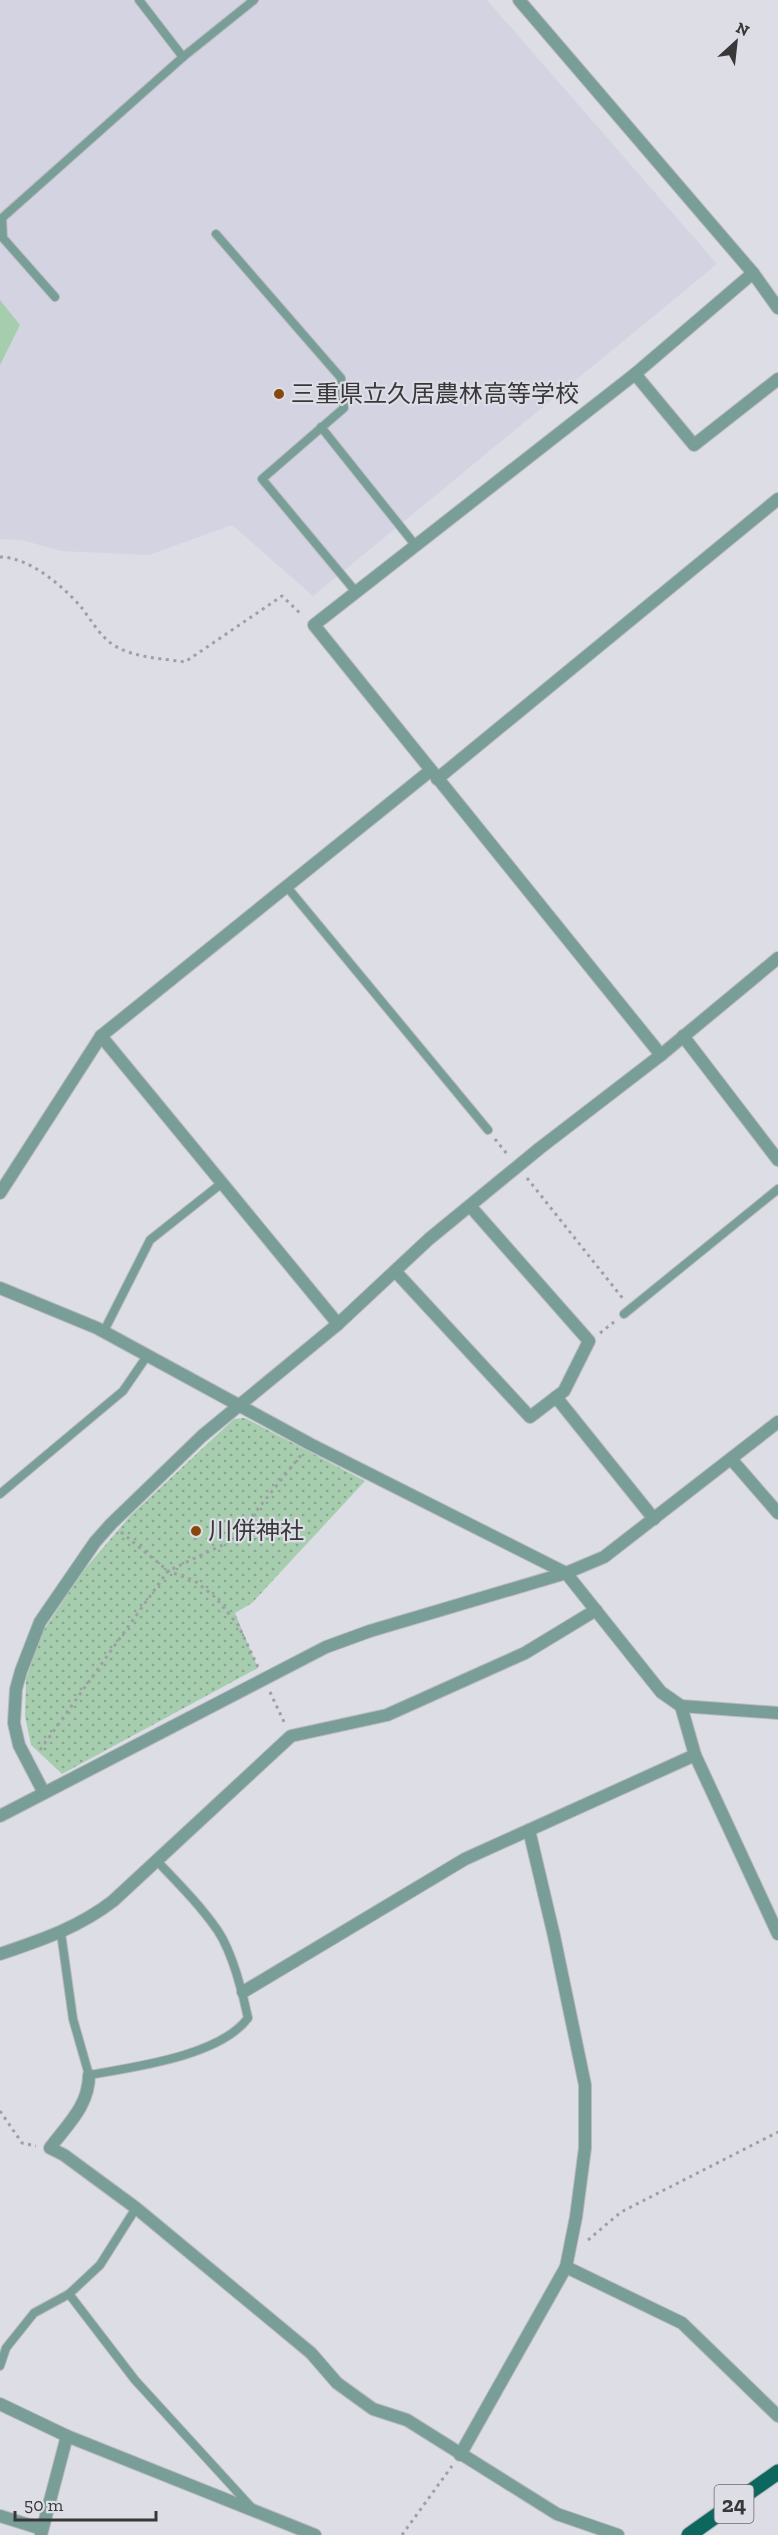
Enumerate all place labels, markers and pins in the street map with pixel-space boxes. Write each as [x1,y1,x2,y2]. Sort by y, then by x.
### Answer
place label: 三重県立久居農林高等学校 [291,379,579,408]
marker: 三重県立久居農林高等学校 [272,387,286,401]
place label: 川併神社 [208,1516,304,1545]
marker: 川併神社 [189,1524,203,1538]

